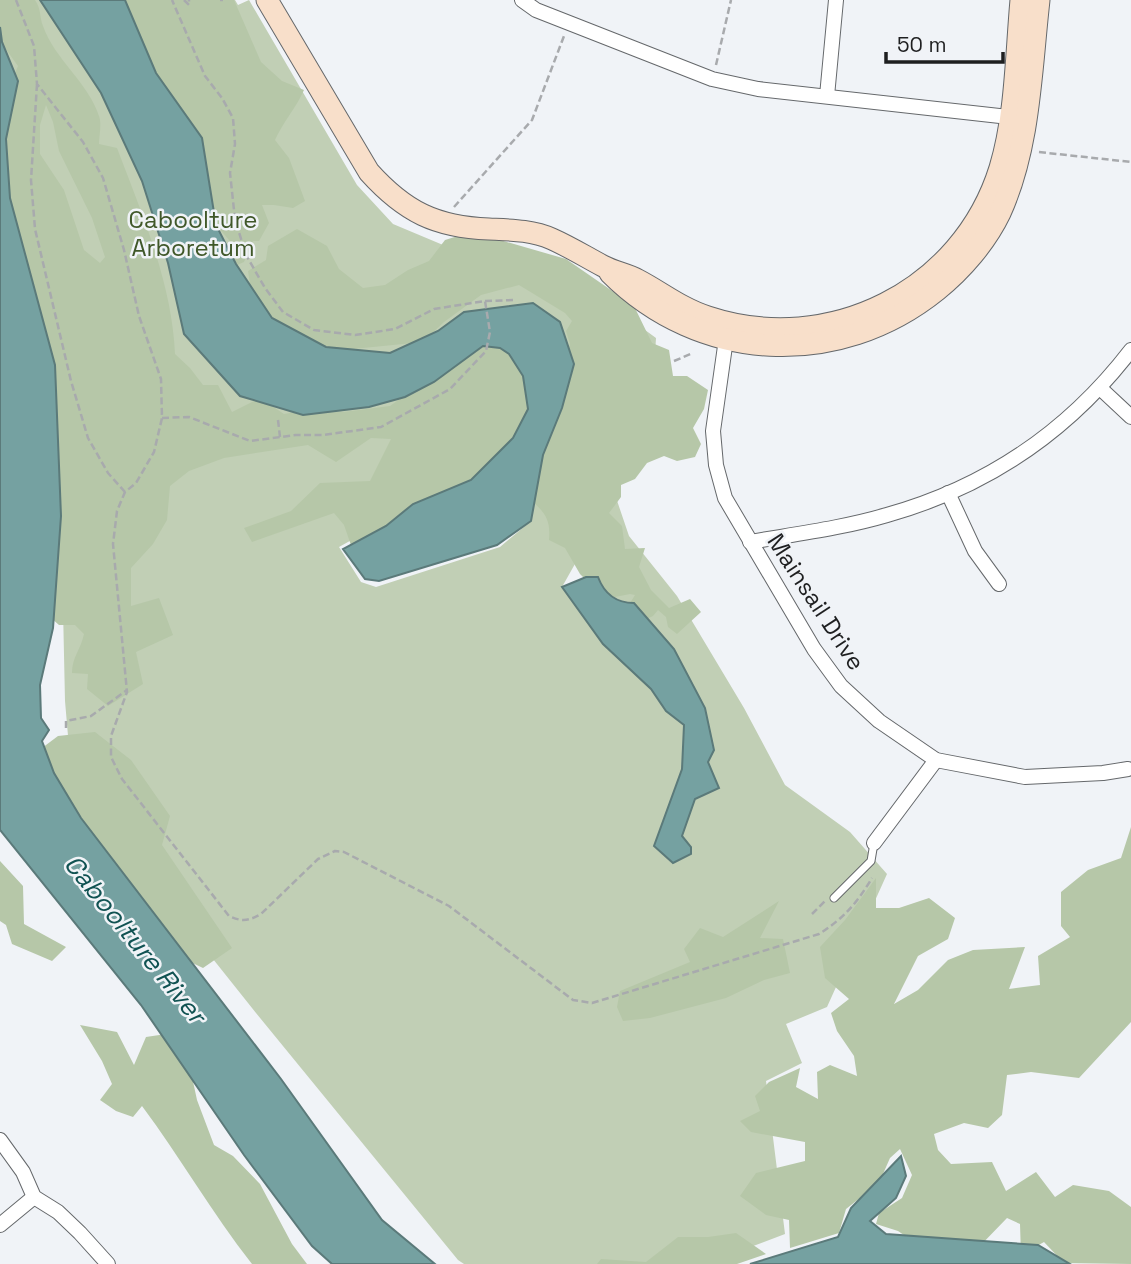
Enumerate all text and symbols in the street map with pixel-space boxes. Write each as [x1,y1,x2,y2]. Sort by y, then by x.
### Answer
scale bar [886,21,1003,65]
text: 50 m [897,31,947,58]
park label: Caboolture Arboretum [129,204,257,263]
street label: Mainsail Drive [761,527,872,676]
water label: Caboolture River [56,848,216,1033]

